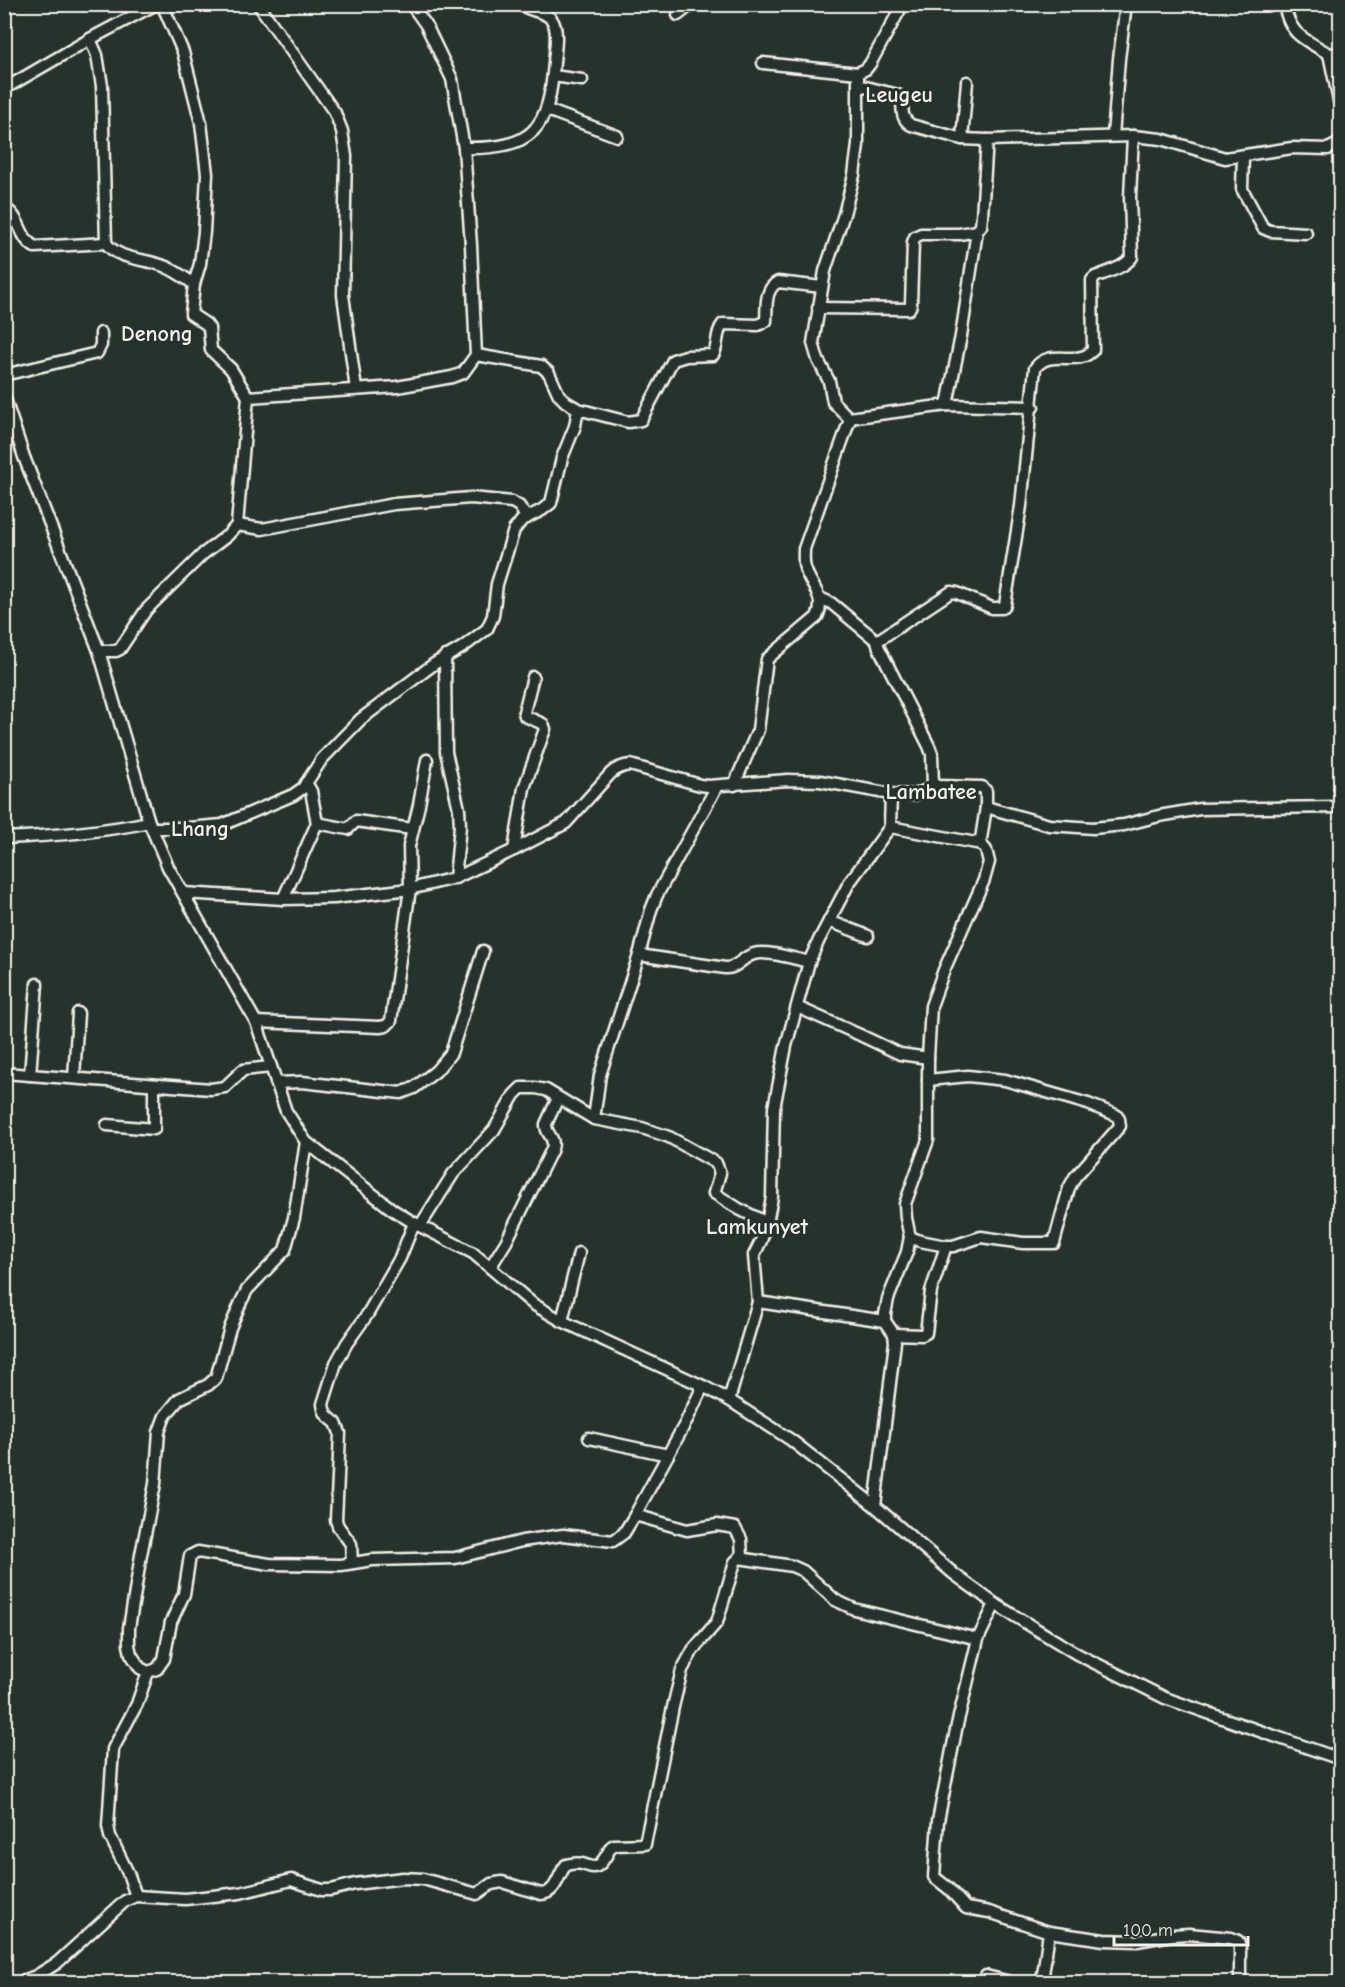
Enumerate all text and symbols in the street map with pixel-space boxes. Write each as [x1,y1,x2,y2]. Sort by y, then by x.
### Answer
district label: Leugeu [865,82,933,108]
district label: Denong [121,321,193,347]
district label: Lambatee [886,779,977,805]
district label: Lhang [171,816,229,842]
district label: Lamkunyet [706,1214,809,1240]
scale bar [1114,1909,1248,1947]
text: 100 m [1123,1920,1173,1941]

